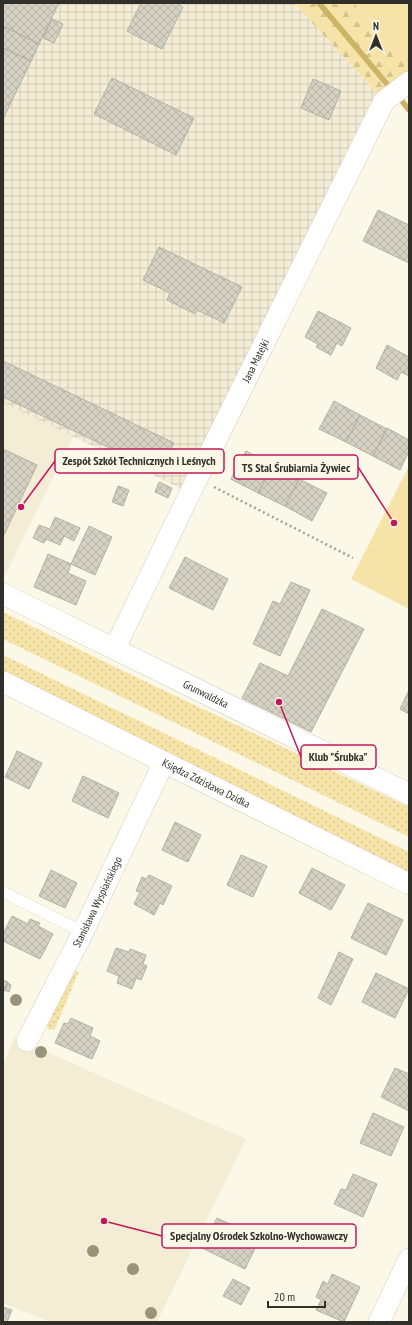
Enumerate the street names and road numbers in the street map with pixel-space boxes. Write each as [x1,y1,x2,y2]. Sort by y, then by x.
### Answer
street label: Jana Matejki [239,337,272,385]
street label: Grunwaldzka [181,677,231,711]
street label: Księdza Zdzisława Dzidka [160,755,253,811]
street label: Stanisława Wyspiańskiego [69,854,125,950]

